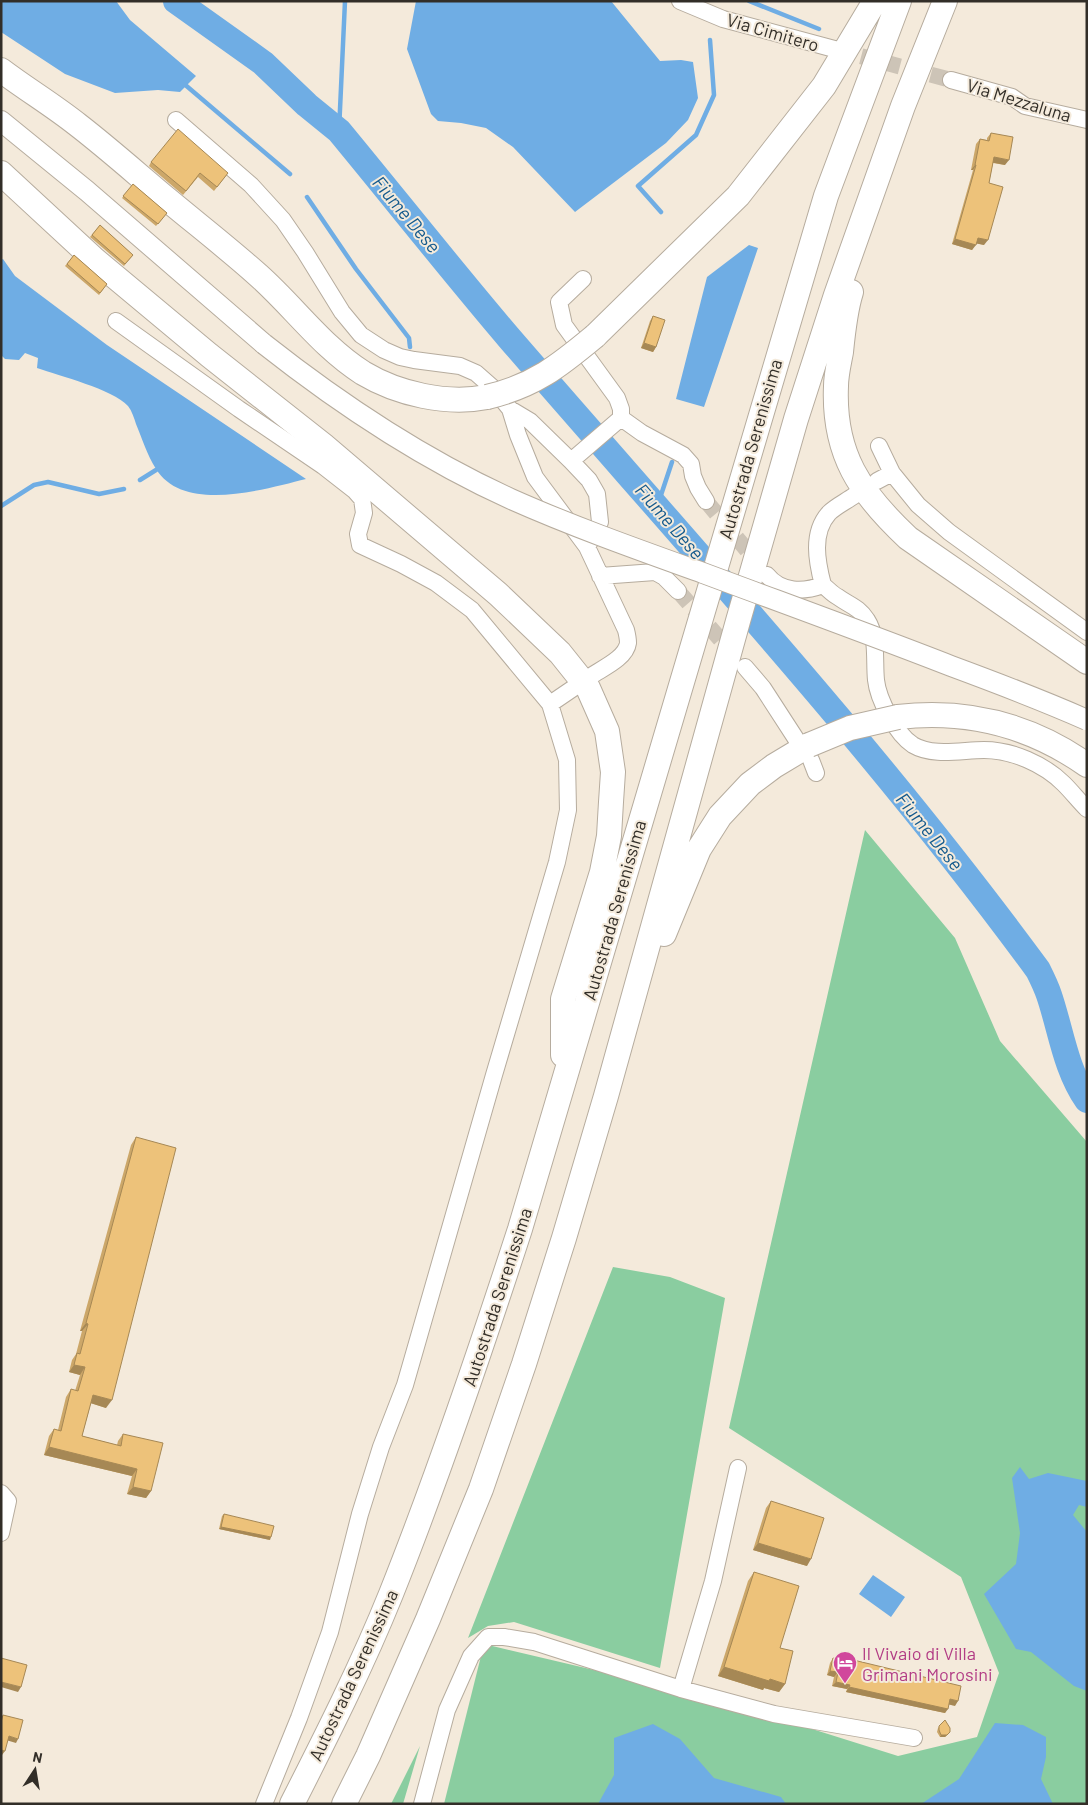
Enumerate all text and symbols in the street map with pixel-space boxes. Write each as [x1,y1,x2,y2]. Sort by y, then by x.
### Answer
street label: Via Cimitero [724,8,822,56]
street label: Via Mezzaluna [964,74,1074,126]
water label: Fiume Dese [368,171,446,257]
street label: Autostrada Serenissima [714,356,786,542]
water label: Fiume Dese [631,478,709,564]
water label: Fiume Dese [892,787,968,875]
street label: Autostrada Serenissima [578,817,650,1003]
street label: Autostrada Serenissima [458,1205,536,1389]
street label: Autostrada Serenissima [304,1586,402,1764]
place label: Il Vivaio di Villa Grimani Morosini [862,1642,993,1685]
hotel icon: Il Vivaio di Villa Grimani Morosini [832,1650,858,1684]
north arrow [10,1745,60,1795]
text: N [31,1748,44,1766]

